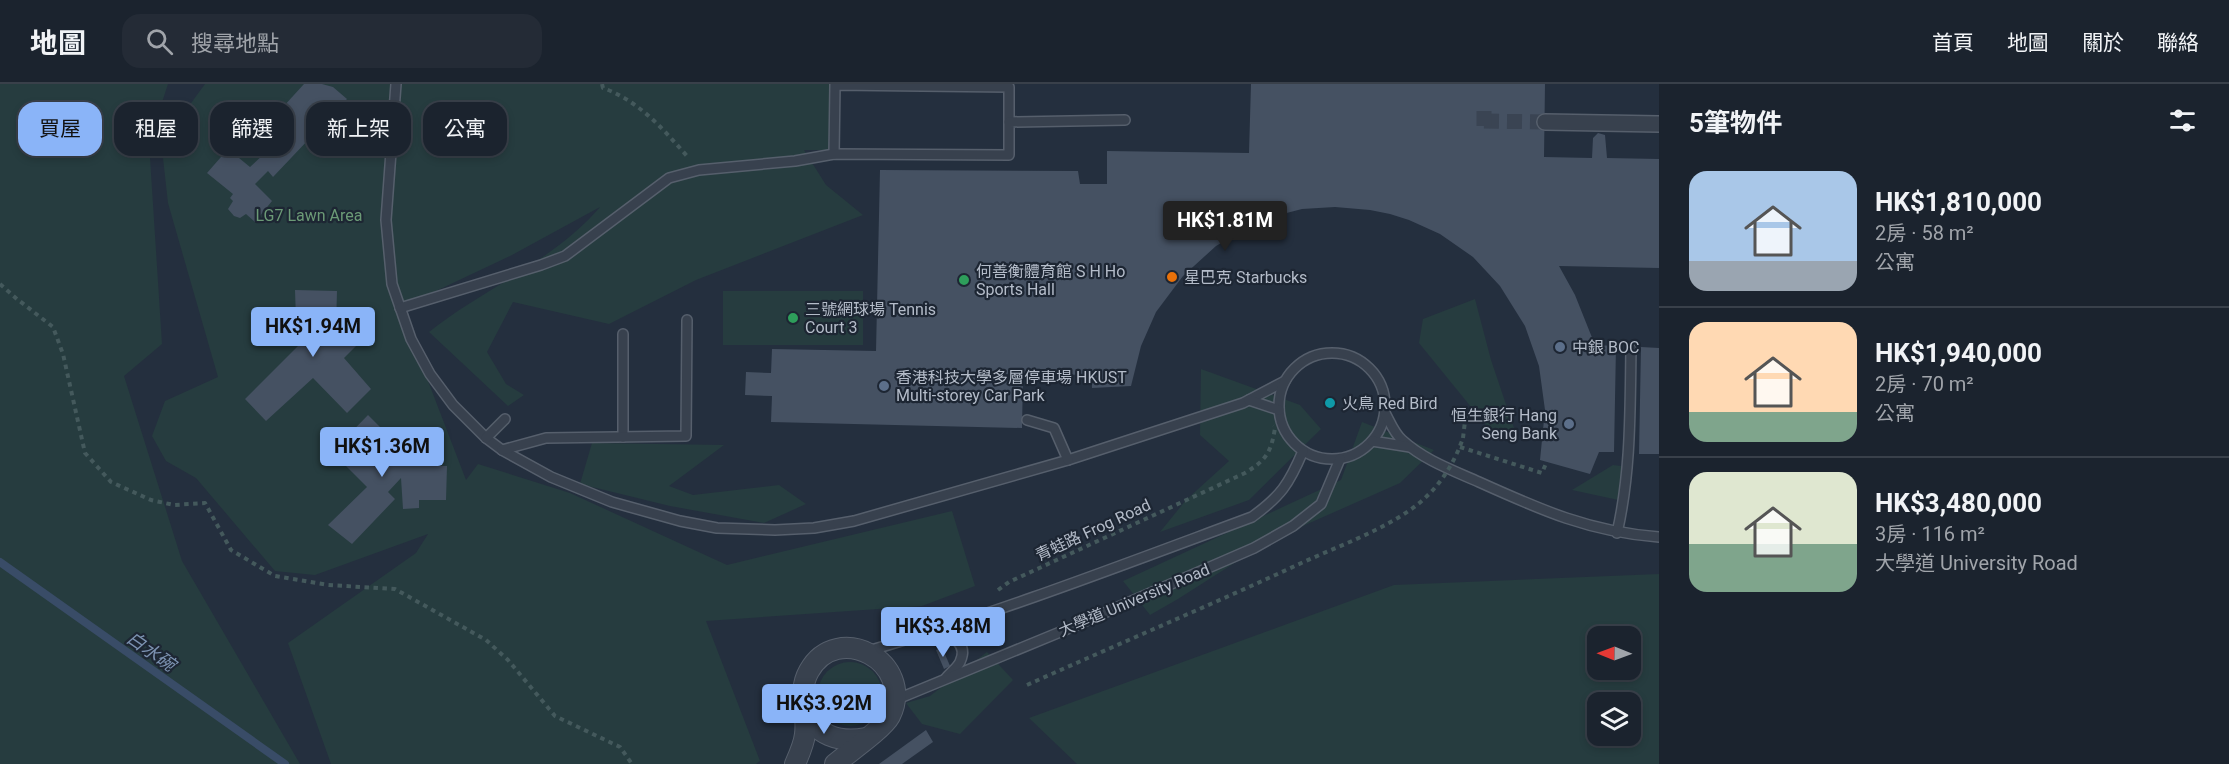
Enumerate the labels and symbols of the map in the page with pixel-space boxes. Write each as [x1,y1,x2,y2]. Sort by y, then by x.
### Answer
pin: HK$1.81M [1163,201,1287,252]
park label: LG7 Lawn Area [255,206,363,225]
place label: 何善衡體育館 S H Ho Sports Hall [976,262,1125,299]
place label: 星巴克 Starbucks [1184,268,1307,287]
marker: 星巴克 Starbucks [1165,270,1179,284]
marker: 何善衡體育館 S H Ho Sports Hall [957,273,971,287]
place label: 三號網球場 Tennis Court 3 [805,300,936,337]
pin: HK$1.94M [251,307,375,358]
marker: 三號網球場 Tennis Court 3 [786,311,800,325]
place label: 中銀 BOC [1572,338,1639,357]
marker: 中銀 BOC [1553,340,1567,354]
place label: 香港科技大學多層停車場 HKUST Multi-storey Car Park [896,368,1127,405]
marker: 香港科技大學多層停車場 HKUST Multi-storey Car Park [877,379,891,393]
place label: 火鳥 Red Bird [1342,394,1437,413]
marker: 火鳥 Red Bird [1323,396,1337,410]
place label: 恒生銀行 Hang Seng Bank [1451,406,1558,443]
marker: 恒生銀行 Hang Seng Bank [1562,417,1576,431]
pin: HK$1.36M [320,427,444,478]
street label: 青蛙路 Frog Road [1032,495,1154,565]
street label: 大學道 University Road [1056,560,1212,640]
pin: HK$3.48M [881,607,1005,658]
north arrow [1587,626,1641,680]
water label: 白水碗 [123,627,182,677]
pin: HK$3.92M [762,684,886,735]

